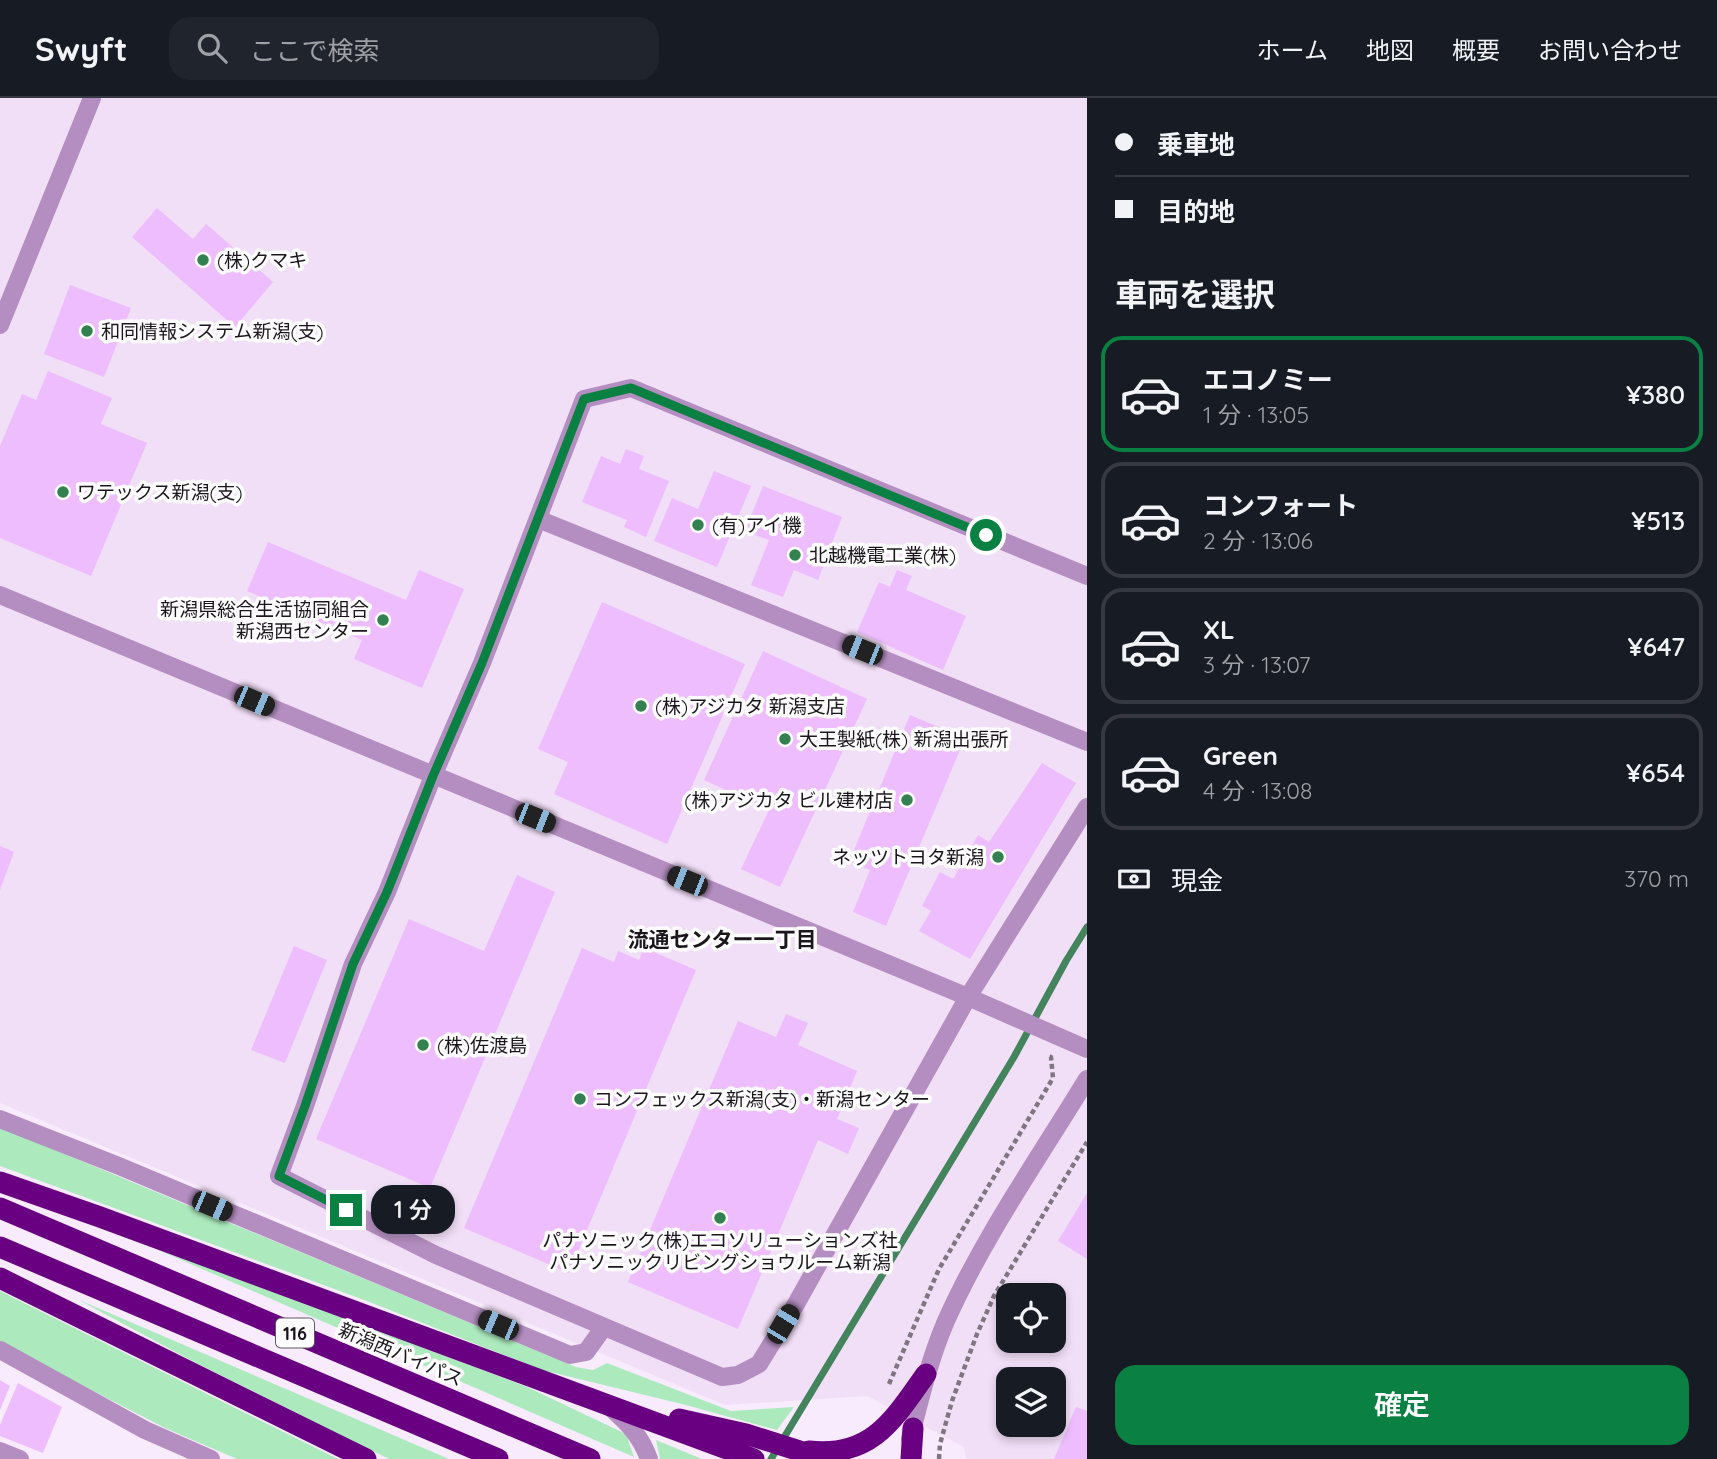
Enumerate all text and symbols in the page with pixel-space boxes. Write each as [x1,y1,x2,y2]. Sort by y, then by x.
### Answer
search box [169,17,659,80]
text: Swyft [35,28,127,69]
icon: search [193,29,231,67]
text: ここで検索 [249,34,379,67]
text: ホーム [1257,35,1328,65]
text: 地図 [1366,35,1414,65]
text: 概要 [1452,35,1500,65]
text: お問い合わせ [1538,35,1682,65]
text: 乗車地 [1157,128,1235,161]
text: 目的地 [1157,195,1235,228]
place label: (株)クマキ [217,248,307,272]
marker: (株)クマキ [195,252,211,268]
text: 車両を選択 [1115,274,1275,314]
place label: 和同情報システム新潟(支) [101,319,324,343]
marker: 和同情報システム新潟(支) [79,323,95,339]
icon: car [1119,363,1182,426]
text: エコノミー [1203,363,1333,396]
text: ¥380 [1626,378,1685,411]
text: 1 分 · 13:05 [1203,400,1309,429]
place label: ワテックス新潟(支) [77,480,243,504]
marker: ワテックス新潟(支) [55,484,71,500]
icon: car [1119,489,1182,552]
text: コンフォート [1203,489,1358,522]
text: ¥513 [1631,504,1685,537]
place label: (有)アイ機 [712,513,801,537]
marker: (有)アイ機 [690,517,706,533]
route start [970,519,1002,551]
text: 2 分 · 13:06 [1203,526,1313,555]
place label: 北越機電工業(株) [809,543,956,567]
marker: 北越機電工業(株) [787,547,803,563]
place label: 新潟県総合生活協同組合 新潟西センター [160,597,369,643]
marker: 新潟県総合生活協同組合 新潟西センター [375,612,391,628]
text: XL [1203,613,1235,646]
icon: car [1119,615,1182,678]
text: ¥647 [1627,630,1685,663]
car [839,632,886,668]
text: 3 分 · 13:07 [1203,650,1310,679]
car [231,683,278,719]
place label: (株)アジカタ 新潟支店 [655,694,845,718]
marker: (株)アジカタ 新潟支店 [633,698,649,714]
place label: 大王製紙(株) 新潟出張所 [799,727,1008,751]
marker: 大王製紙(株) 新潟出張所 [777,731,793,747]
text: Green [1203,739,1278,772]
icon: car [1119,741,1182,804]
text: ¥654 [1626,756,1685,789]
text: 4 分 · 13:08 [1203,776,1312,805]
place label: (株)アジカタ ビル建材店 [684,788,893,812]
marker: (株)アジカタ ビル建材店 [899,792,915,808]
car [512,800,559,836]
place label: ネッツトヨタ新潟 [832,845,984,869]
marker: ネッツトヨタ新潟 [990,849,1006,865]
icon: cash [1115,860,1153,898]
car [664,863,711,899]
text: 現金 [1171,864,1223,897]
text: 370 m [1624,864,1689,893]
district label: 流通センター一丁目 [628,926,817,952]
place label: (株)佐渡島 [437,1033,527,1057]
marker: (株)佐渡島 [415,1037,431,1053]
place label: コンフェックス新潟(支)・新潟センター [594,1087,930,1111]
marker: コンフェックス新潟(支)・新潟センター [572,1091,588,1107]
callout: 1 分 [370,1186,454,1234]
car [189,1188,236,1224]
route end [330,1194,362,1226]
text: 1 分 [394,1195,432,1224]
marker: パナソニック(株)エコソリューションズ社 パナソニックリビングショウルーム新潟 [712,1210,728,1226]
place label: パナソニック(株)エコソリューションズ社 パナソニックリビングショウルーム新潟 [542,1228,898,1274]
map controls [996,1283,1066,1437]
button: locate [996,1283,1066,1353]
car [764,1301,803,1347]
car [475,1307,522,1343]
street label: 新潟西バイパス [335,1317,467,1391]
road number: 116 [276,1318,314,1348]
button: 確定 [1115,1365,1689,1445]
button: layers [996,1367,1066,1437]

